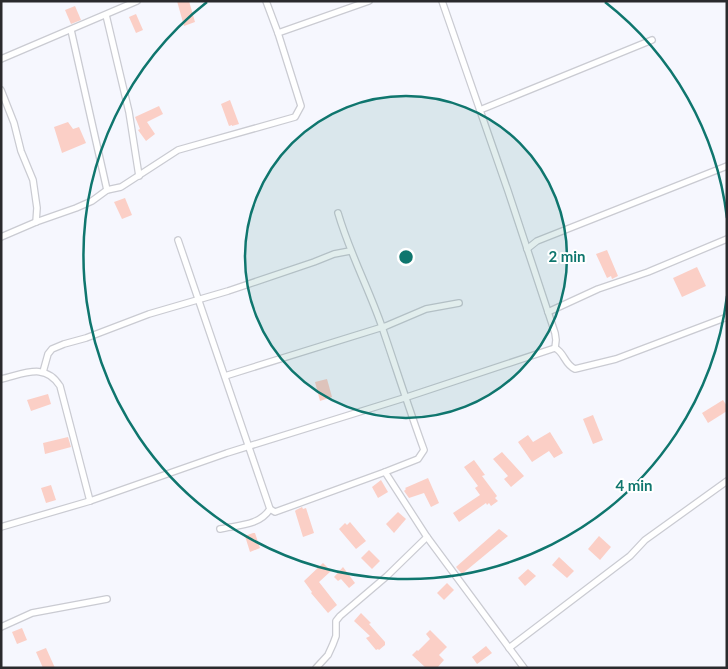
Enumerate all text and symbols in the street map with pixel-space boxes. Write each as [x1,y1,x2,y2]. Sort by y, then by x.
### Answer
text: 2 min [548,247,586,265]
centre of rings [397,248,415,266]
text: 4 min [615,476,653,494]

